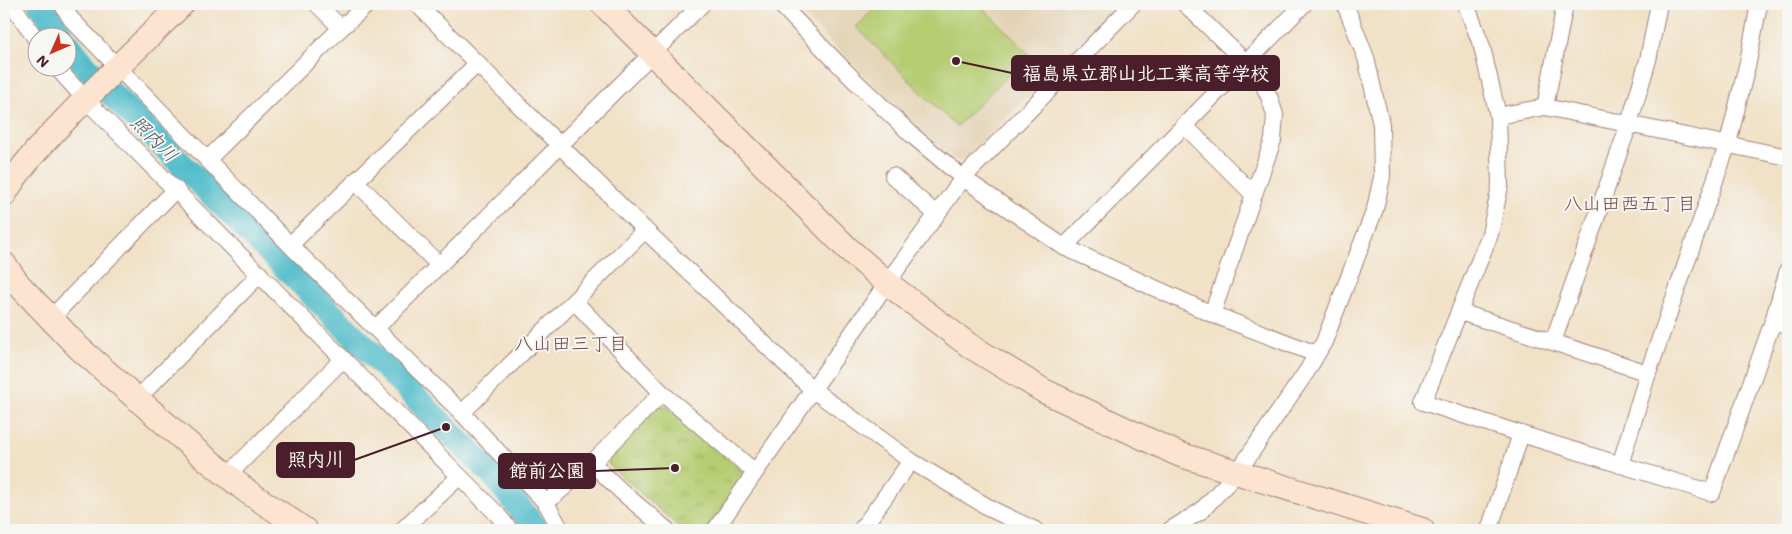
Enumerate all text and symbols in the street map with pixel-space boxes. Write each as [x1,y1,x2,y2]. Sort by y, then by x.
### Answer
north arrow [28,28,78,78]
text: N [32,51,53,72]
callout: 福島県立郡山北工業高等学校 [1012,56,1279,90]
text: 福島県立郡山北工業高等学校 [1022,60,1270,85]
water label: 照内川 [126,109,184,167]
district label: 八山田西五丁目 [1563,190,1697,215]
district label: 八山田三丁目 [514,330,628,355]
callout: 照内川 [277,443,354,477]
text: 照内川 [287,446,345,471]
callout: 館前公園 [499,454,595,488]
text: 館前公園 [509,457,585,482]

